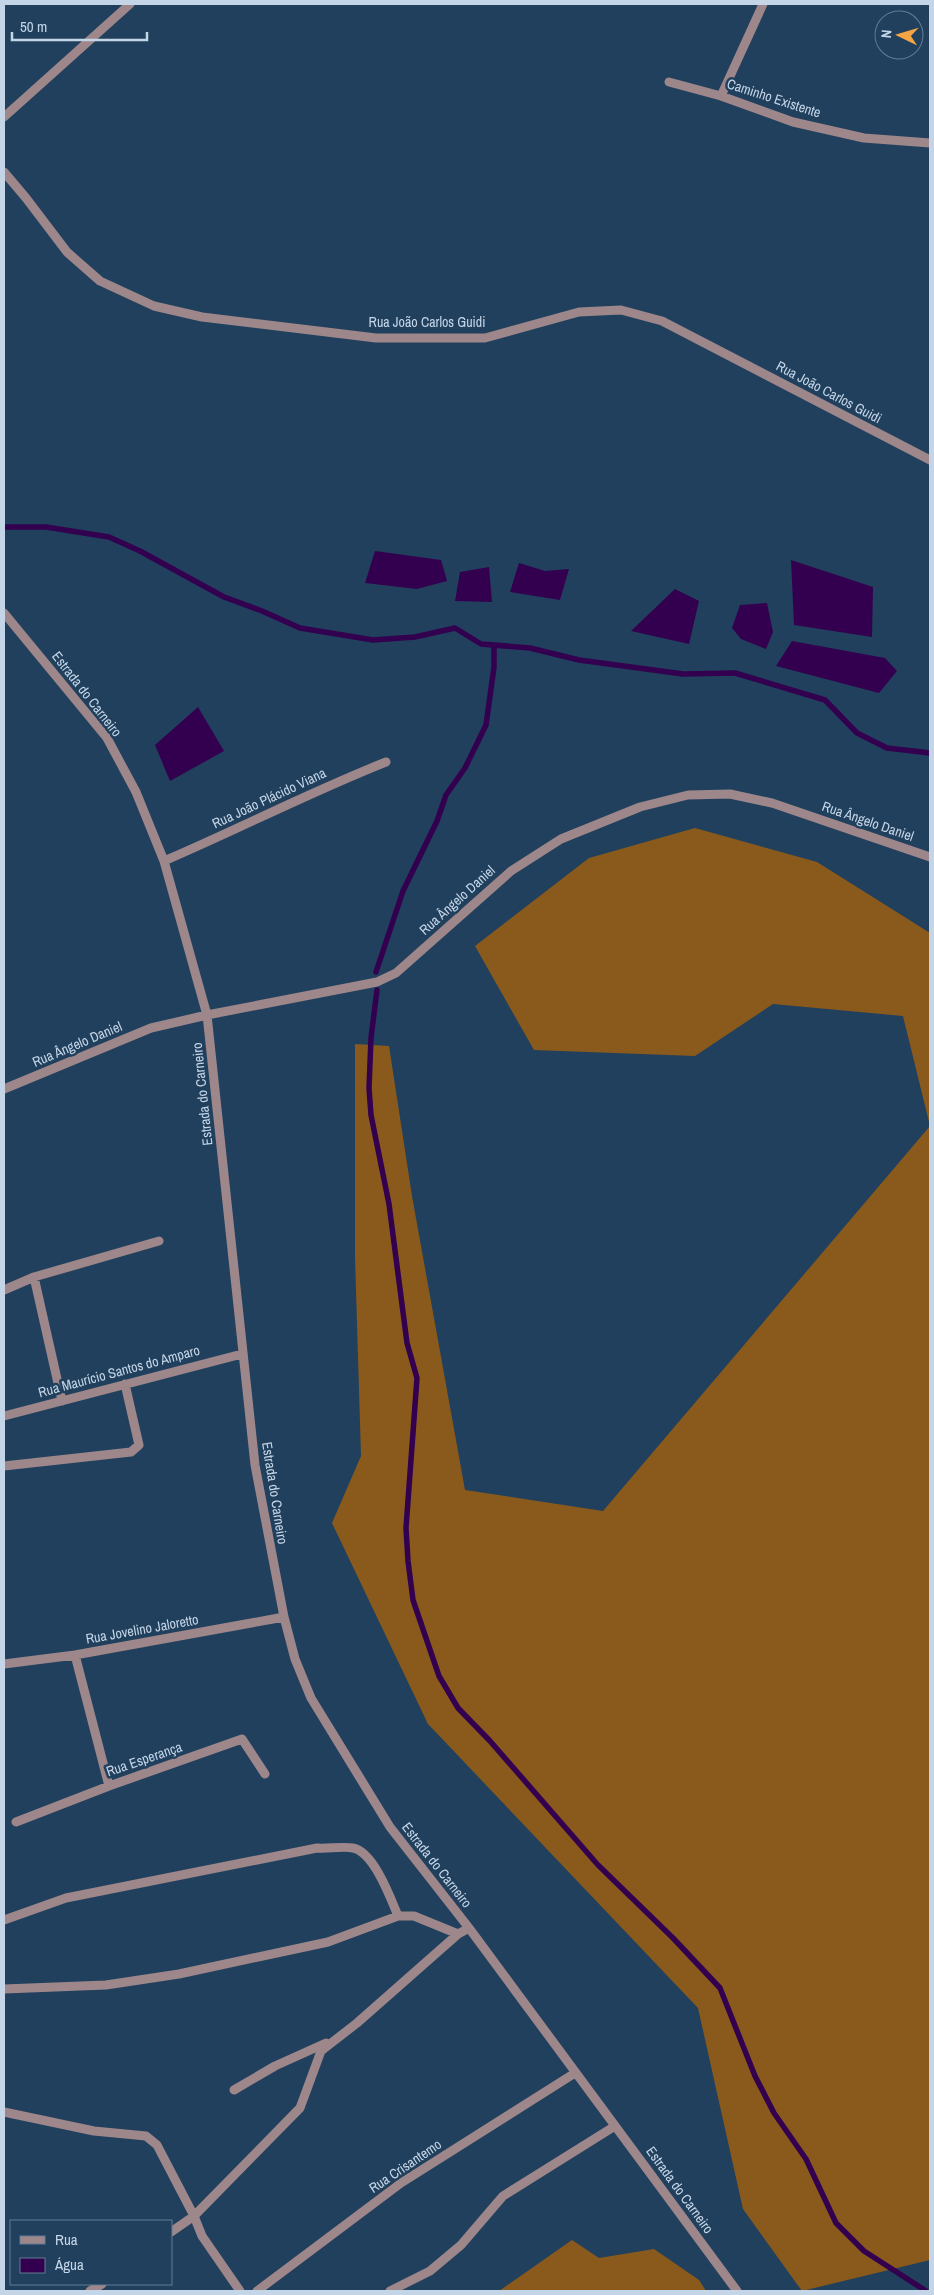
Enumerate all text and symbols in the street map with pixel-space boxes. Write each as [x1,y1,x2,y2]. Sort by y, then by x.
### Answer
scale bar [12,10,148,42]
north arrow [874,10,924,60]
text: 50 m [20,16,47,37]
text: N [877,29,895,39]
street label: Caminho Existente [725,74,823,122]
street label: Rua João Carlos Guidi [369,313,485,331]
street label: Rua João Carlos Guidi [773,357,885,427]
street label: Estrada do Carneiro [48,648,126,740]
street label: Rua João Plácido Viana [209,763,329,832]
street label: Rua Ângelo Daniel [820,797,916,845]
street label: Rua Ângelo Daniel [415,861,499,939]
street label: Rua Ângelo Daniel [29,1017,125,1071]
street label: Estrada do Carneiro [188,1042,216,1146]
street label: Rua Maurício Santos do Amparo [36,1341,202,1401]
street label: Estrada do Carneiro [258,1441,292,1545]
street label: Rua Jovelino Jaloretto [84,1610,200,1648]
street label: Rua Esperança [104,1737,185,1780]
street label: Estrada do Carneiro [398,1819,476,1911]
street label: Rua Crisantemo [365,2135,445,2197]
street label: Estrada do Carneiro [642,2143,718,2237]
legend [10,2220,172,2285]
text: Rua [55,2229,78,2250]
text: Água [54,2254,84,2275]

